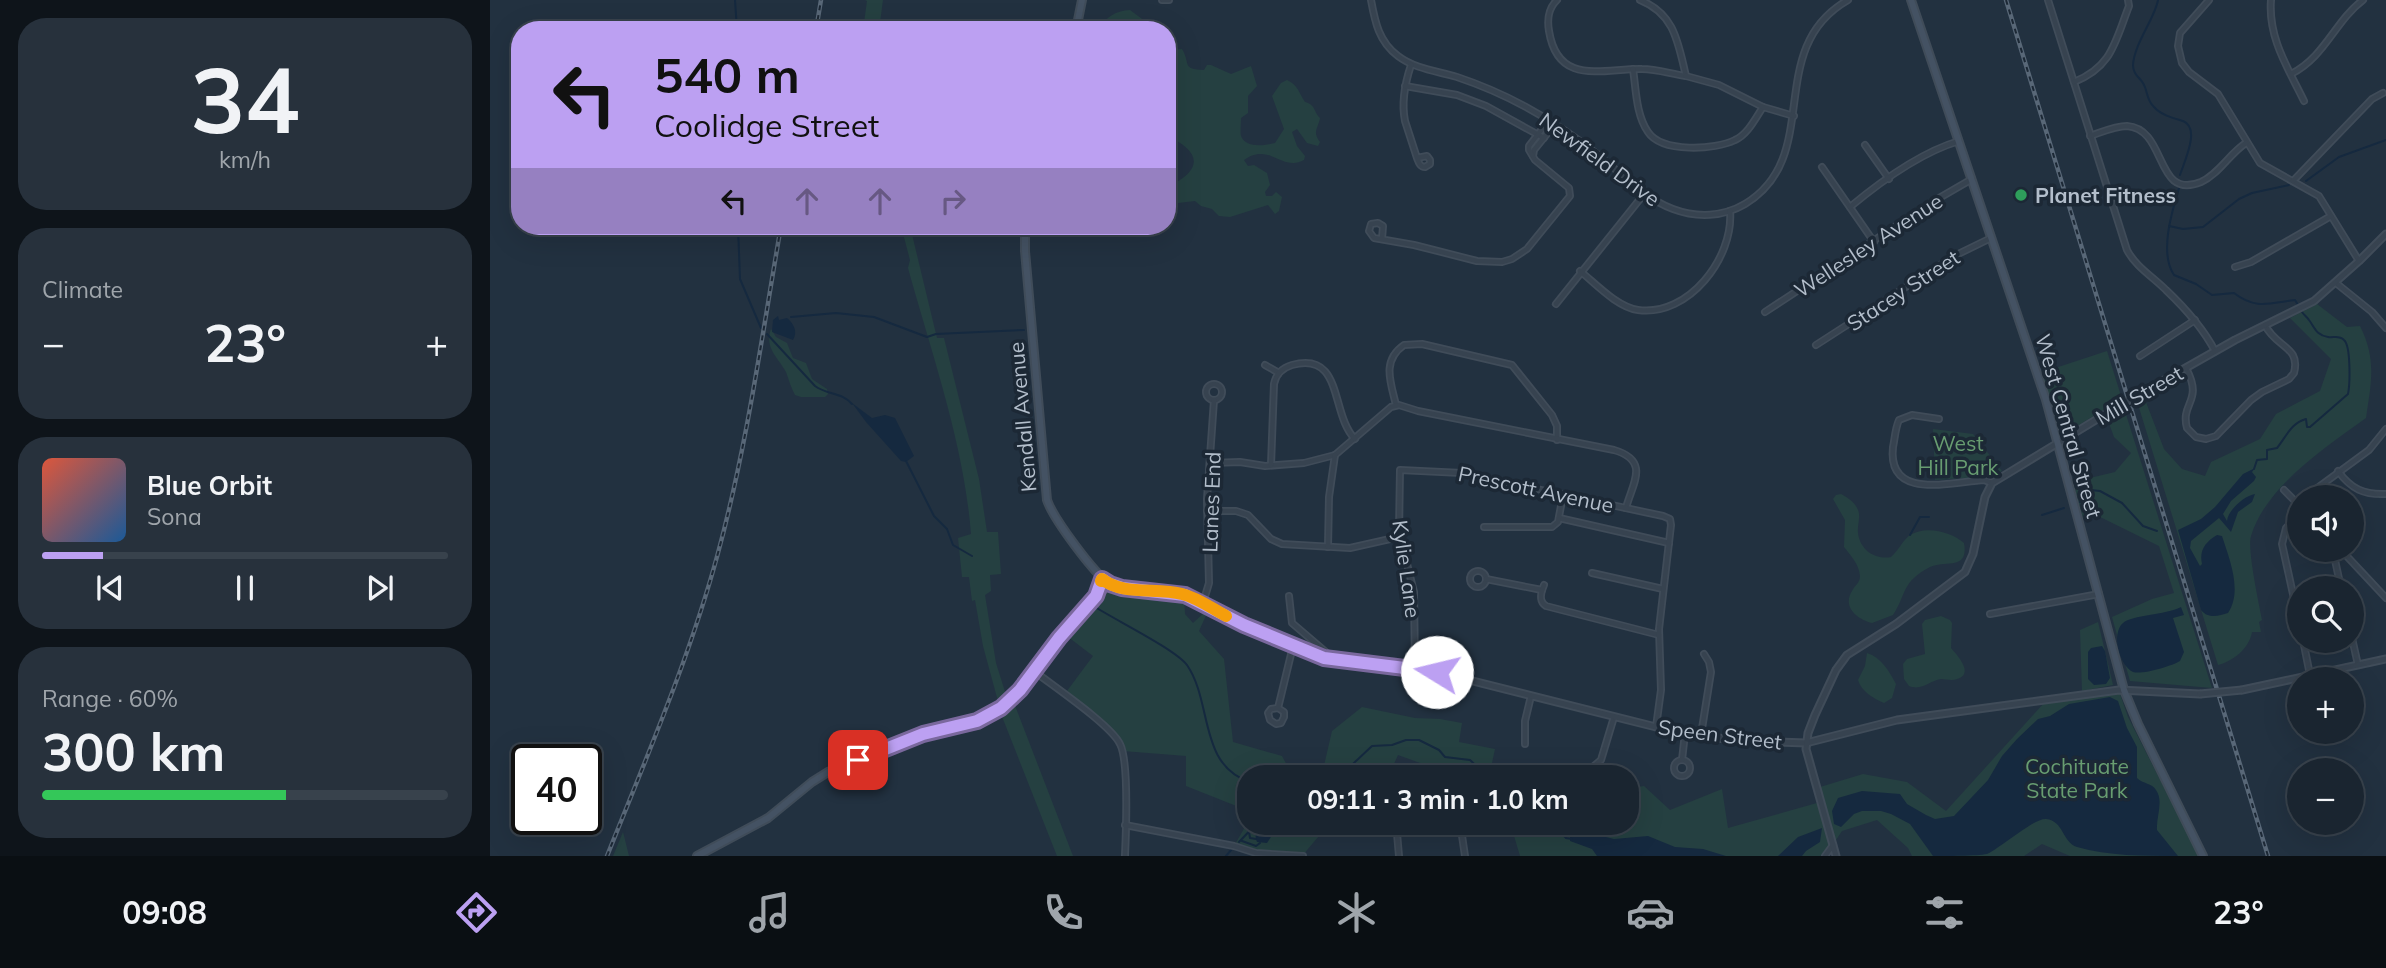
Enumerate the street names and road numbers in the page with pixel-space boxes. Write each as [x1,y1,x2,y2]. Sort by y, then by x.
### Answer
street label: Newfield Drive [1535,107,1665,211]
street label: Wellesley Avenue [1789,187,1947,303]
street label: Stacey Street [1842,244,1964,336]
street label: West Central Street [2030,331,2108,521]
street label: Kendall Avenue [1002,341,1042,493]
street label: Mill Street [2091,360,2187,430]
street label: Lanes End [1196,451,1226,553]
street label: Prescott Avenue [1456,460,1616,518]
street label: Kylie Lane [1387,518,1427,620]
street label: Speen Street [1657,714,1783,754]

